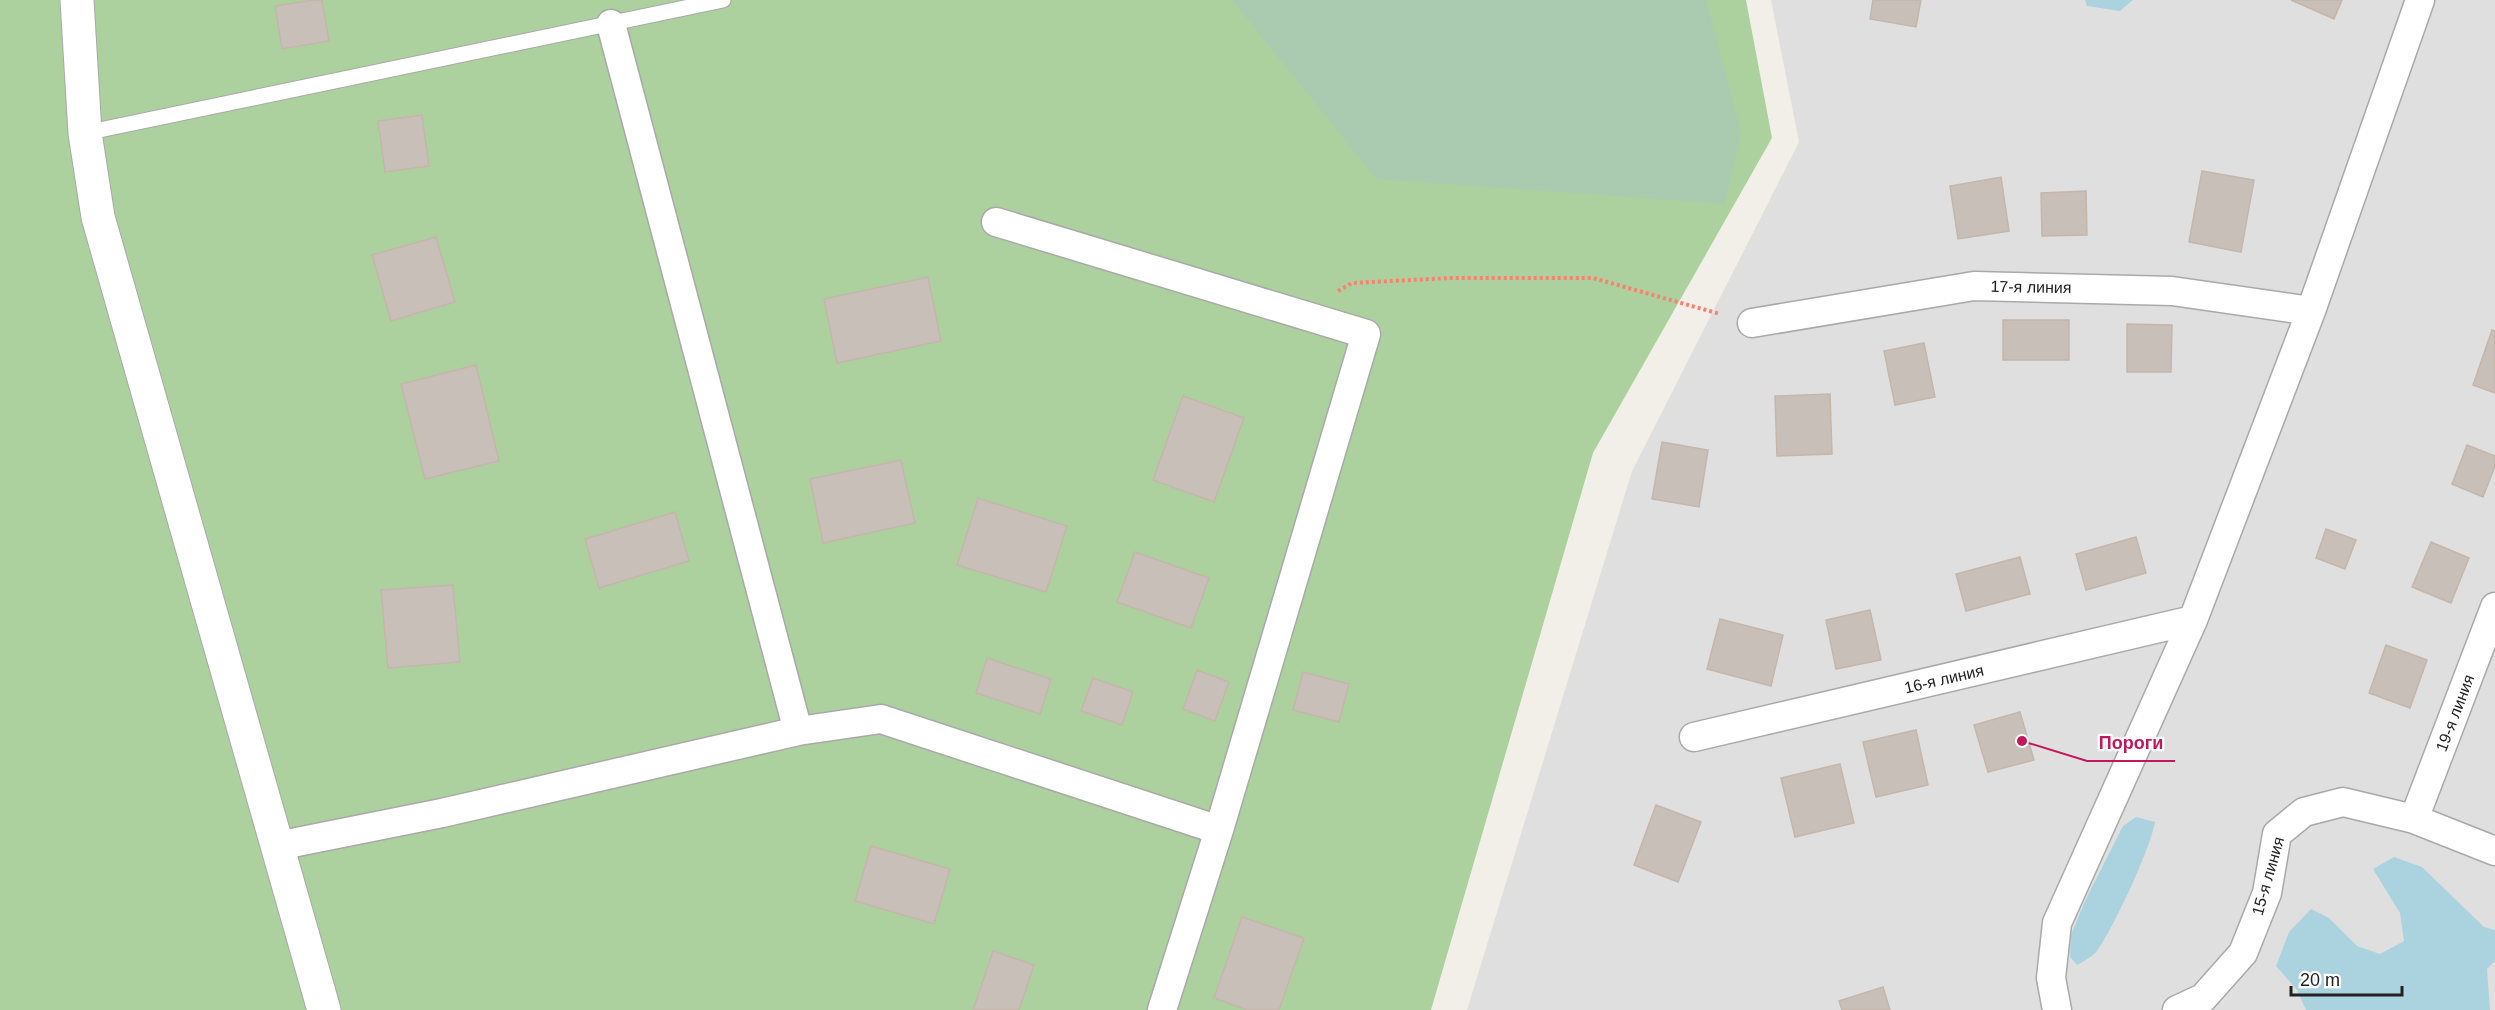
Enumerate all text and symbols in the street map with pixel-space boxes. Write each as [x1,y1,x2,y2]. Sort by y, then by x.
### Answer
street label: 17-я линия [1990,278,2072,296]
street label: 16-я линия [1903,662,1985,696]
street label: 19-я линия [2433,672,2477,754]
callout: Пороги [2087,725,2175,761]
text: Пороги [2099,733,2163,753]
street label: 15-я линия [2249,835,2287,917]
scale bar [2291,959,2402,997]
text: 20 m [2300,970,2340,990]

